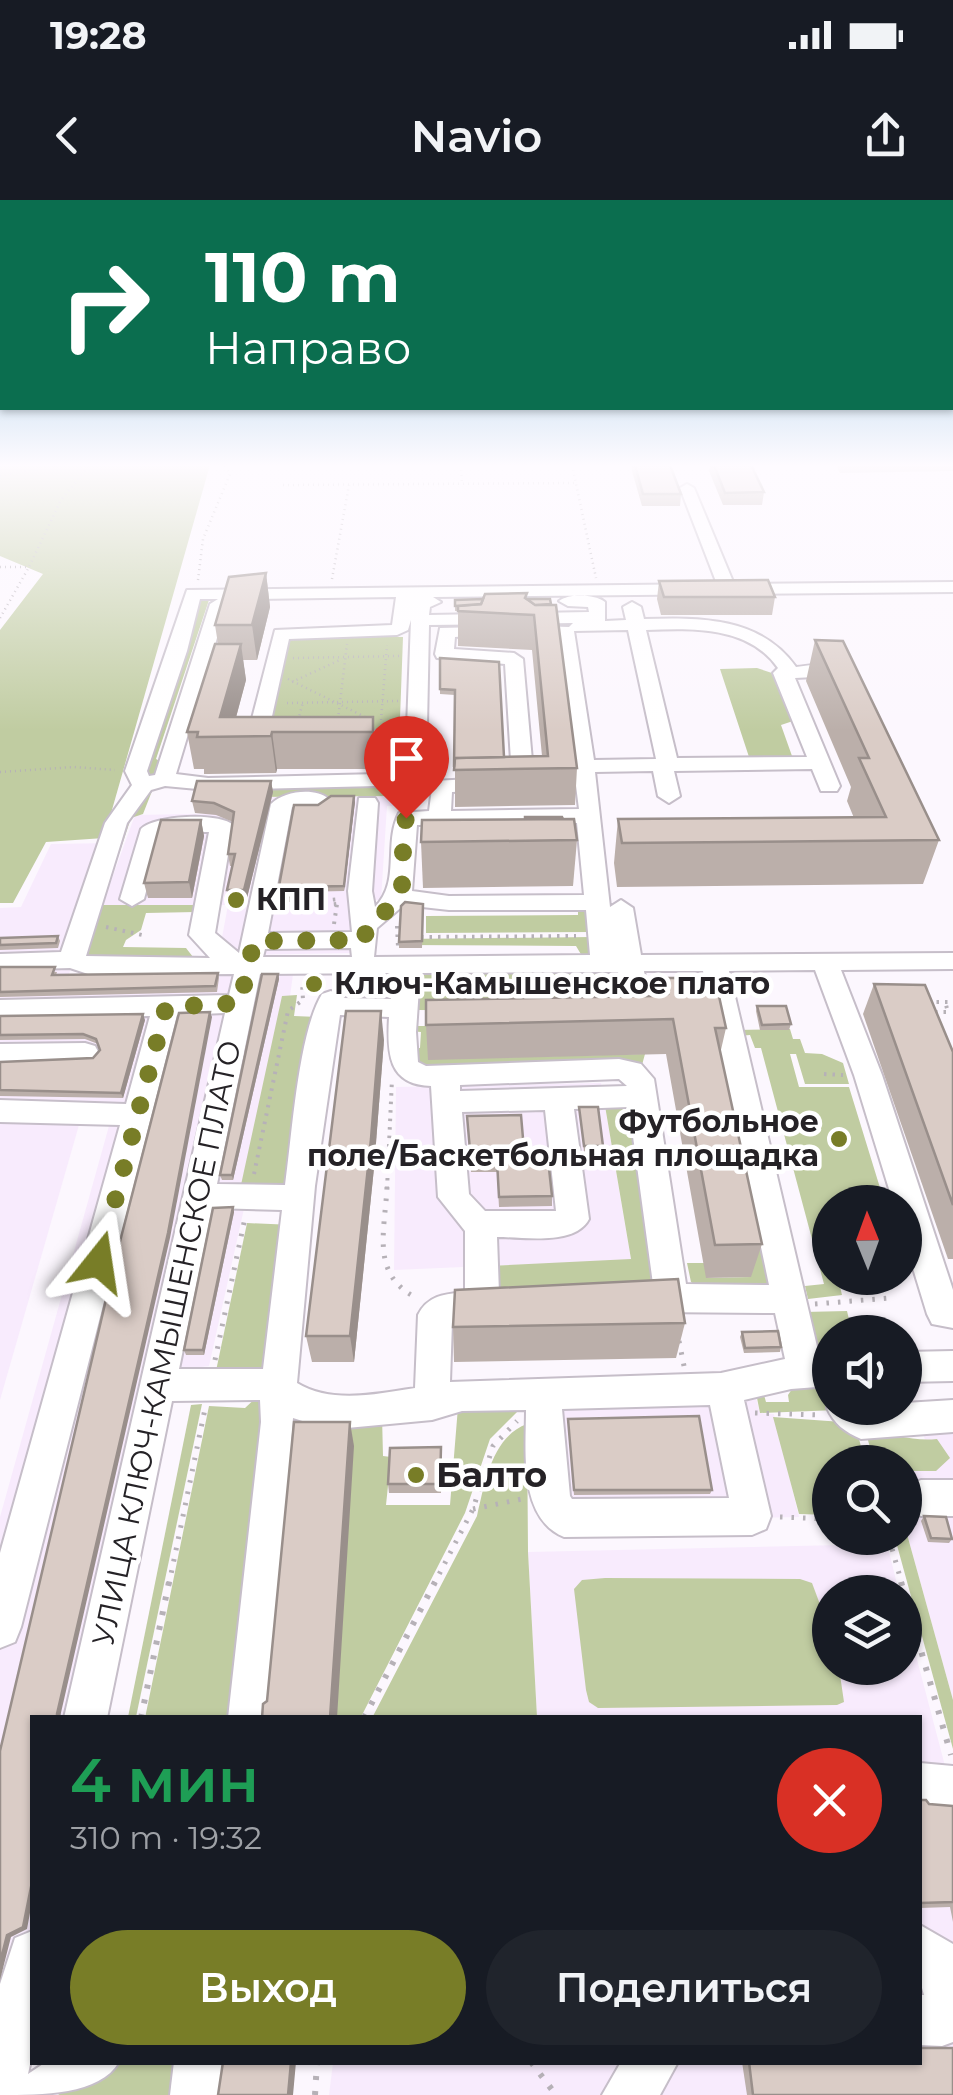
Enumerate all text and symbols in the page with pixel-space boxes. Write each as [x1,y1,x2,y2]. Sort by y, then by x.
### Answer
text: 19:28 [50,12,147,59]
icon: back [40,108,95,163]
text: Navio [411,108,542,163]
icon: share [858,108,913,163]
text: 110 m [205,234,401,320]
icon: right [40,240,170,370]
text: Направо [205,320,411,375]
pin [364,716,449,819]
icon: arrive [379,731,434,786]
place label: КПП [256,881,326,918]
marker: КПП [225,889,247,911]
place label: Ключ-Камышенское плато [334,965,770,1002]
marker: Ключ-Камышенское плато [303,973,325,995]
street label: УЛИЦА КЛЮЧ-КАМЫШЕНСКОЕ ПЛАТО [84,1037,249,1649]
place label: Футбольное поле/Баскетбольная площадка [307,1103,819,1174]
marker: Футбольное поле/Баскетбольная площадка [828,1128,850,1150]
north arrow [812,1185,922,1295]
map controls [812,1185,922,1685]
position arrow [47,1210,151,1314]
button: sound [812,1315,922,1425]
button: search [812,1445,922,1555]
place label: Балто [436,1453,547,1496]
marker: Балто [405,1464,427,1486]
button: layers [812,1575,922,1685]
text: 4 мин [70,1744,259,1817]
button: close [777,1748,882,1853]
text: 310 m · 19:32 [70,1818,262,1857]
button: Выход [70,1930,466,2045]
button: Поделиться [486,1930,882,2045]

